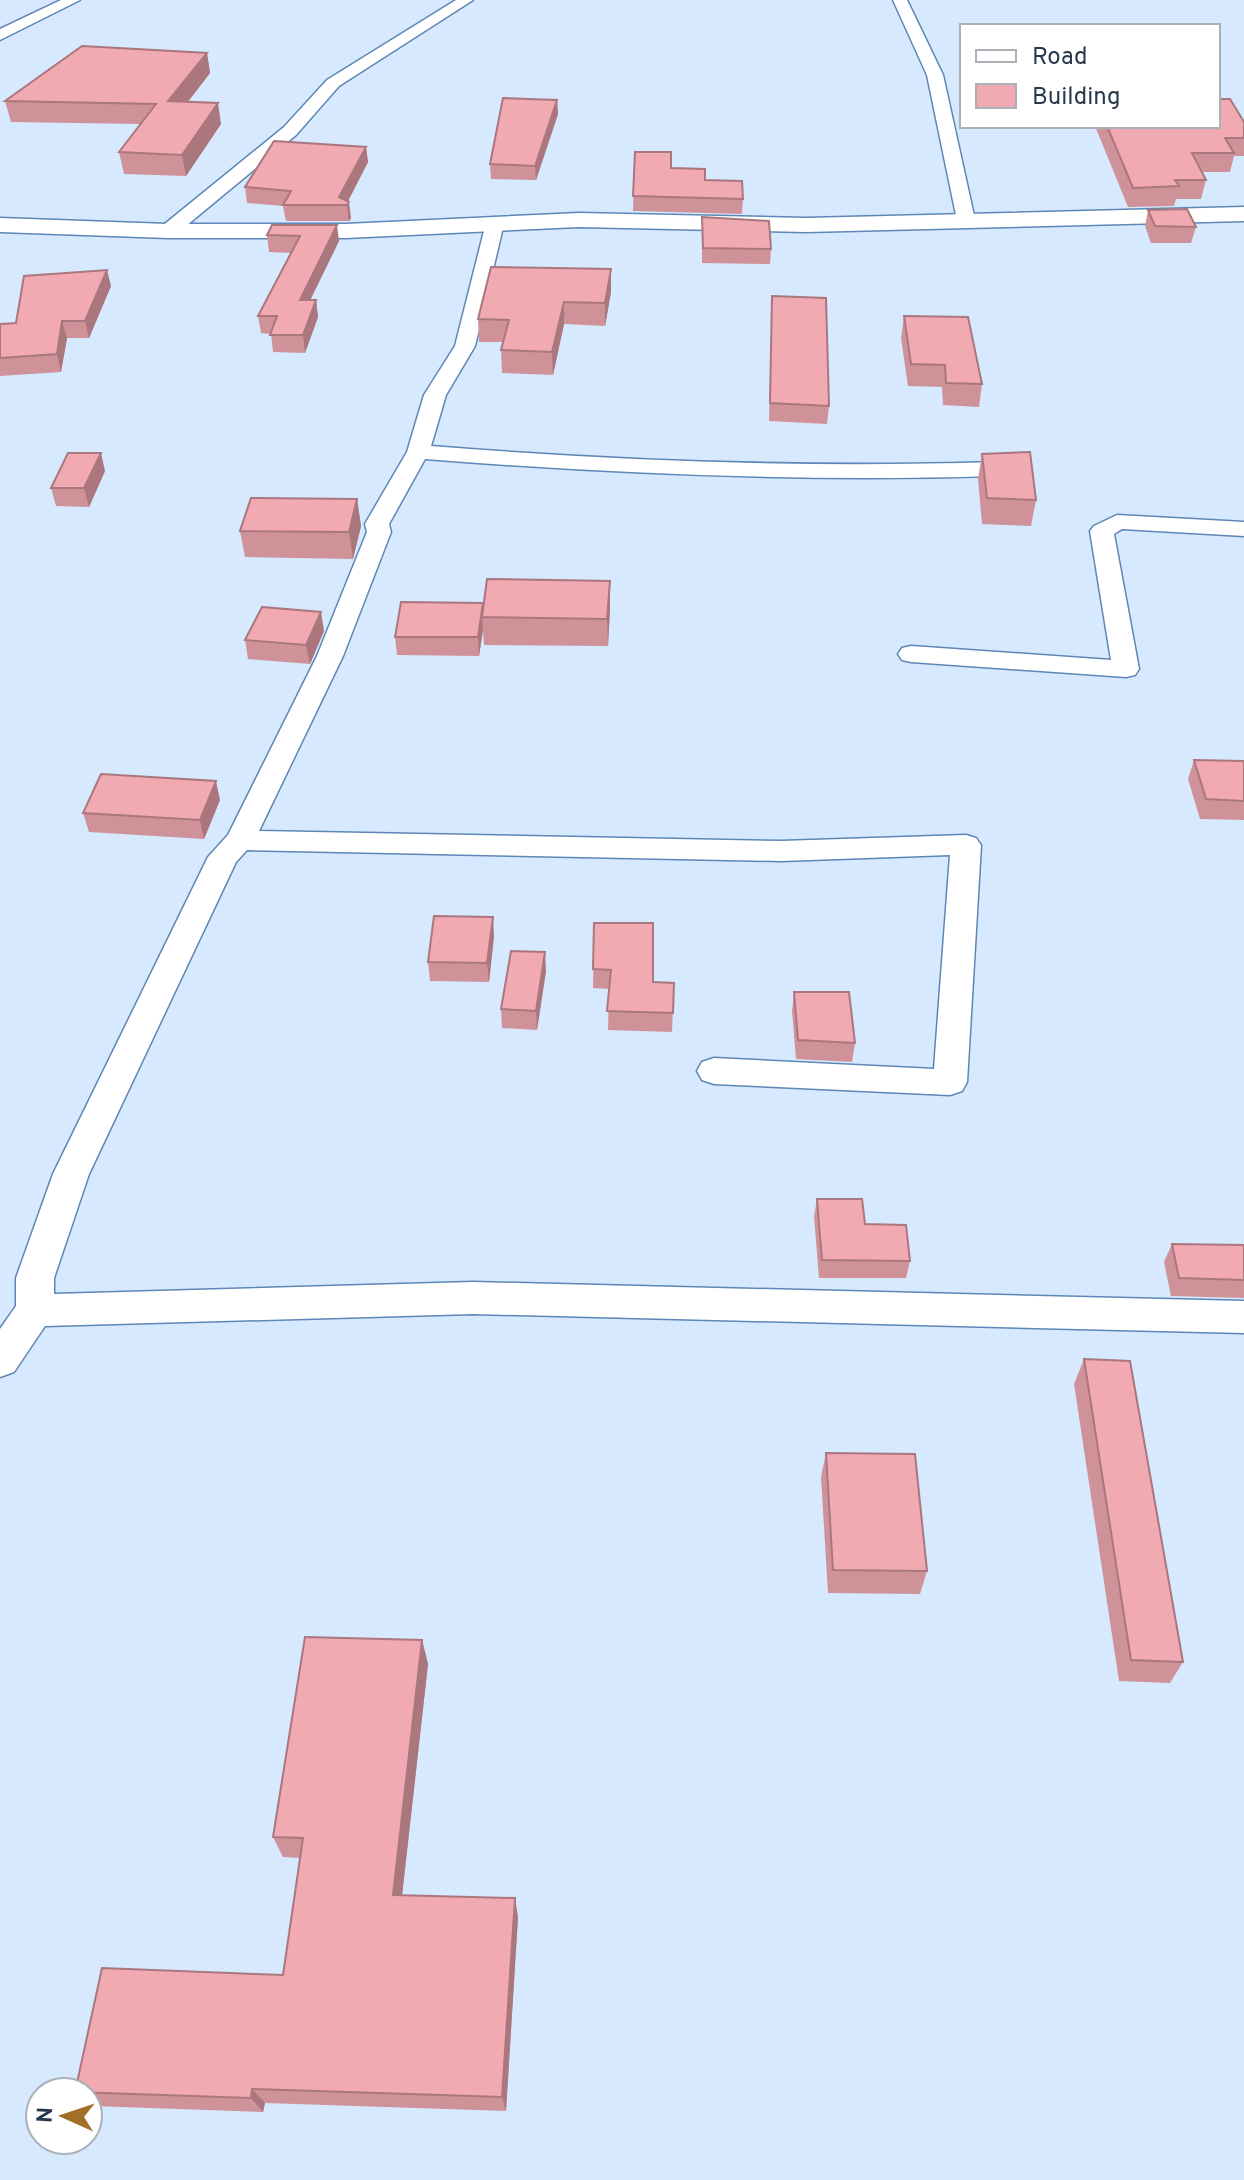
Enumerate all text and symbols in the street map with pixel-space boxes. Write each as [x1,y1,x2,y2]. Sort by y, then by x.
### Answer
legend [960,24,1220,128]
text: Road [1032,43,1088,73]
text: Building [1032,83,1121,113]
north arrow [24,2076,104,2156]
text: N [33,2106,60,2124]

